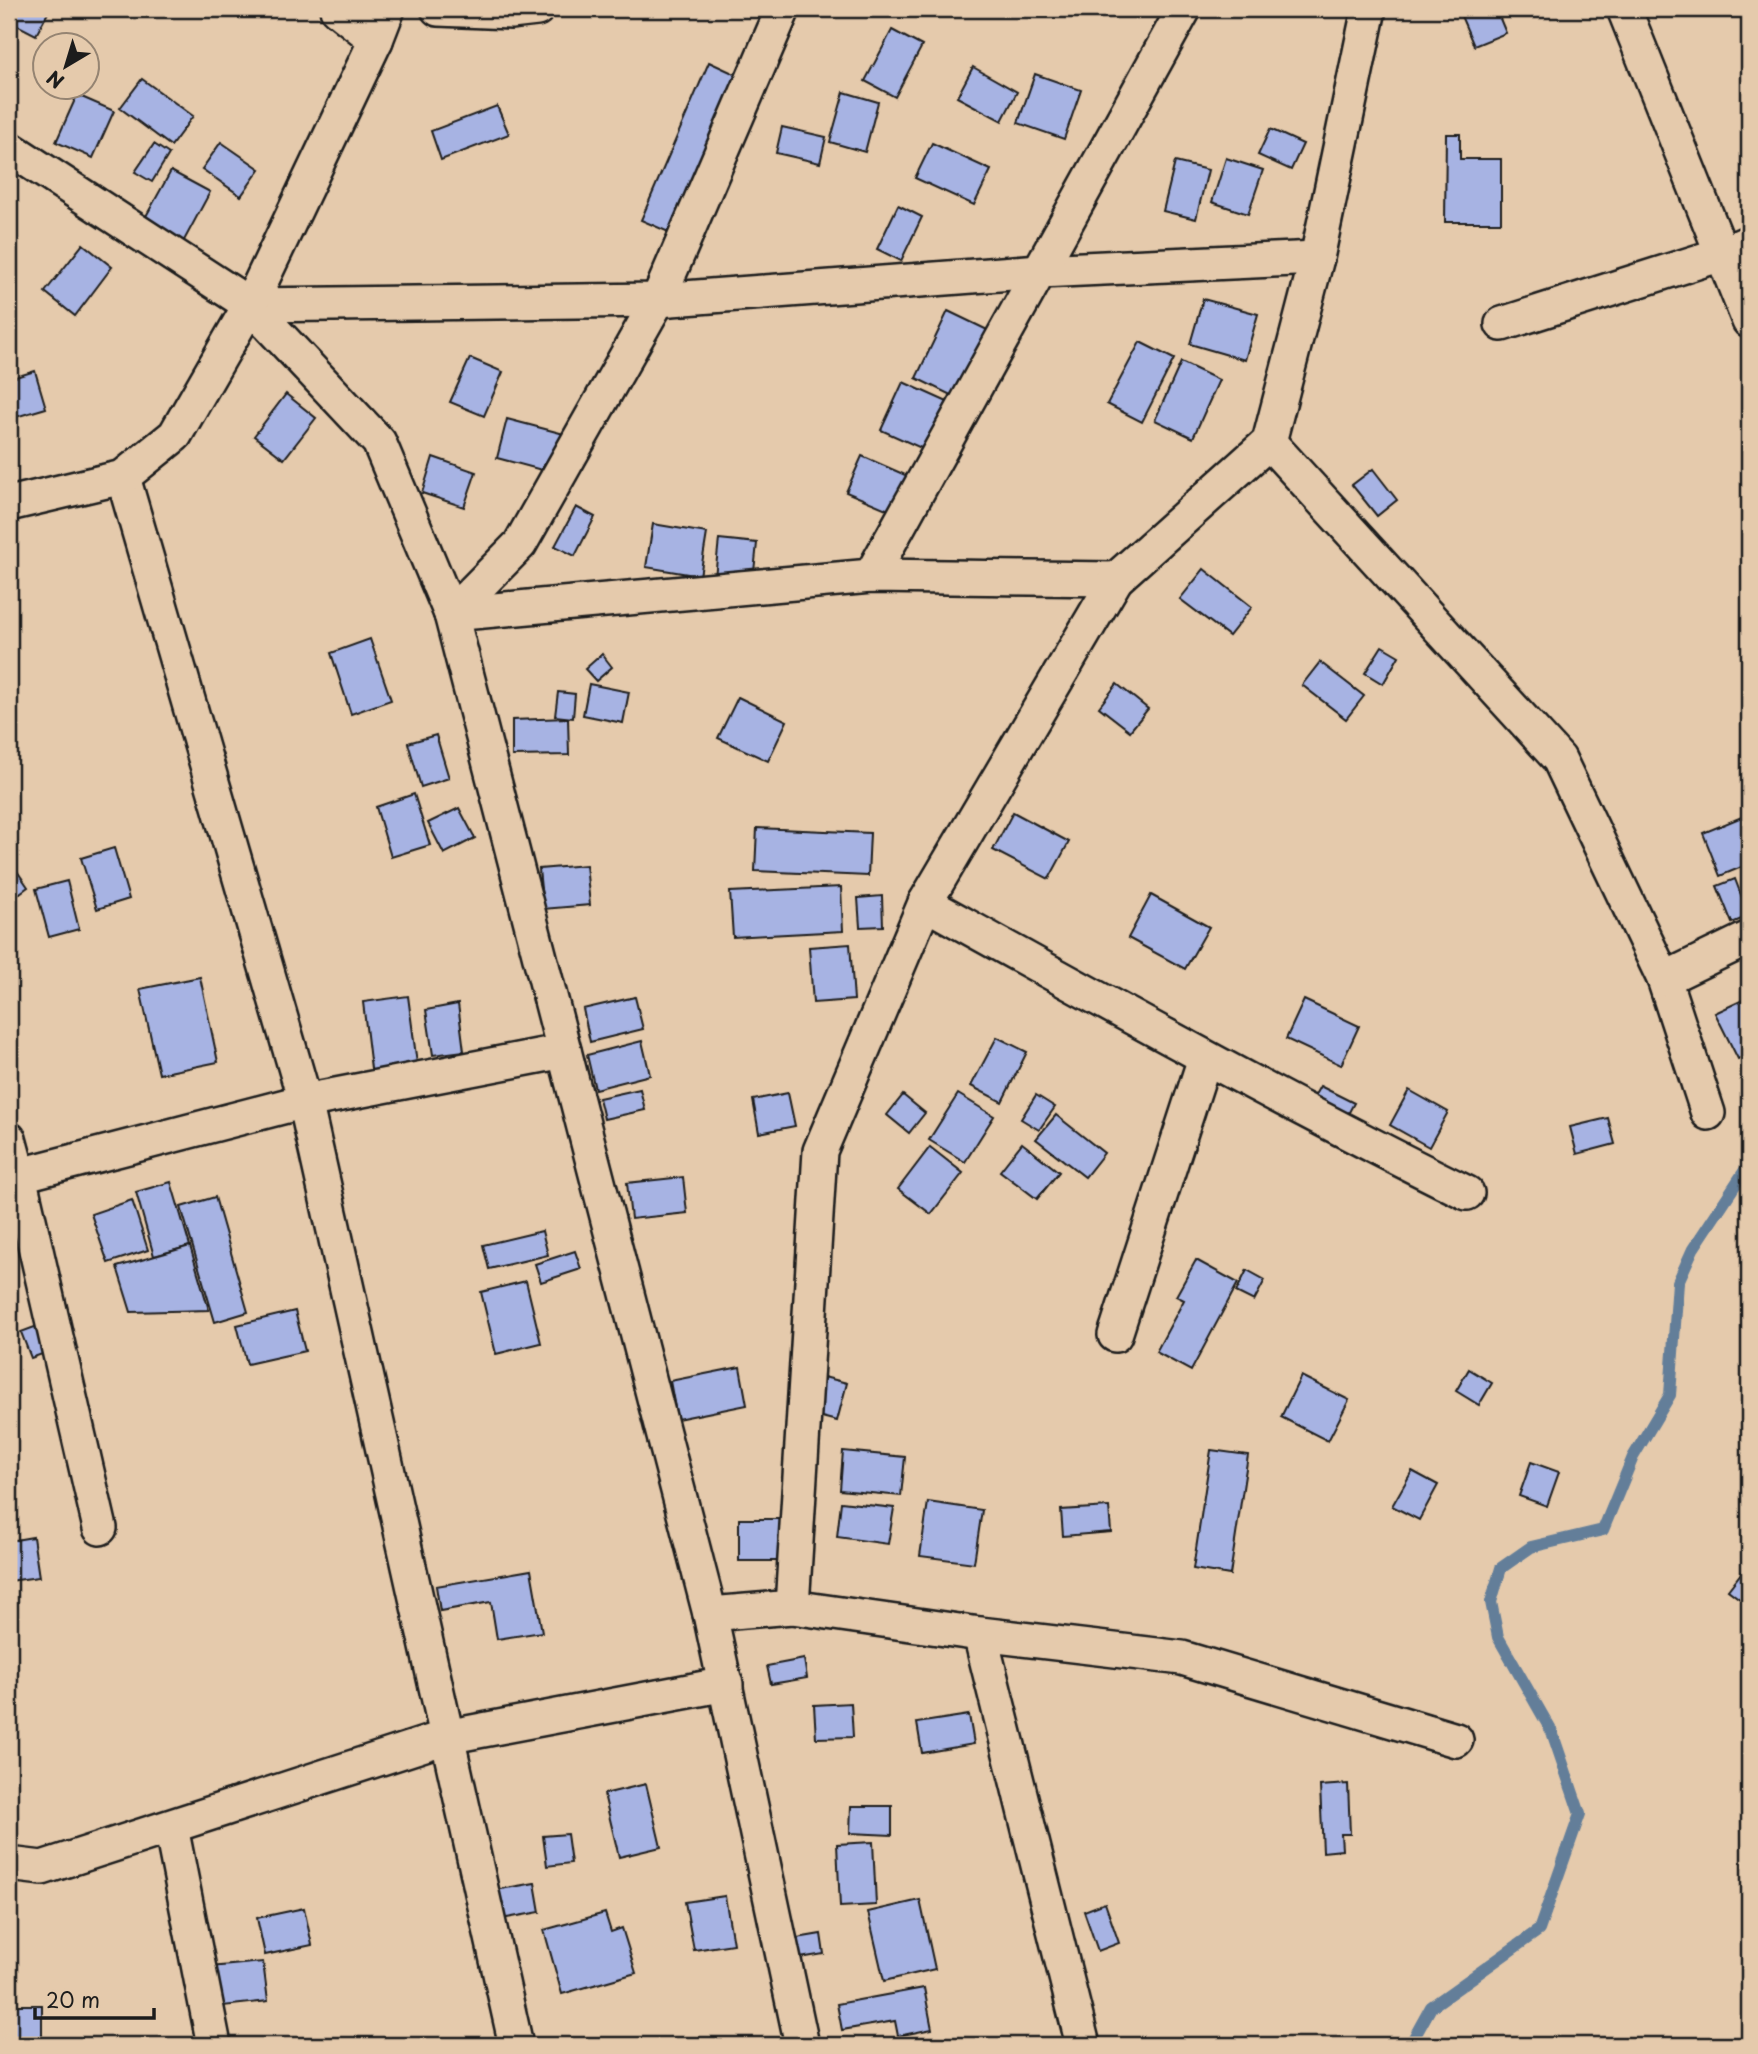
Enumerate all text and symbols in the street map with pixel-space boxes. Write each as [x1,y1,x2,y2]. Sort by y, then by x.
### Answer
north arrow [32,32,102,102]
text: N [40,65,69,96]
scale bar [35,1977,154,2021]
text: 20 m [46,1983,100,2015]

